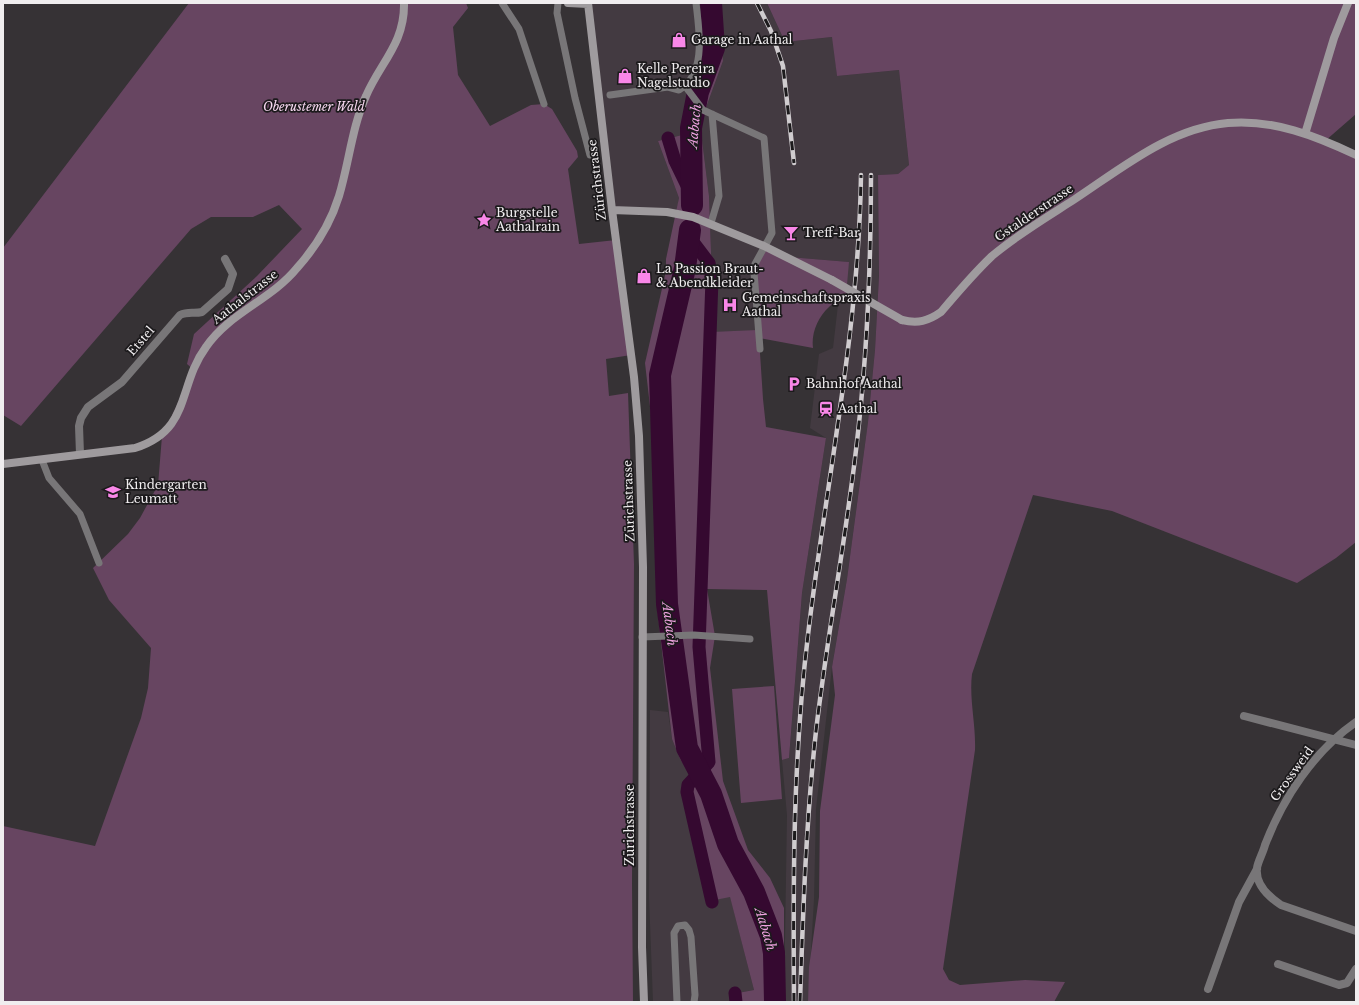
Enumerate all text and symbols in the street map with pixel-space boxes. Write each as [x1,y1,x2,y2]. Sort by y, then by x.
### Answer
shop icon: Garage in Aathal [670,31,688,49]
place label: Garage in Aathal [691,32,793,47]
place label: Kelle Pereira Nagelstudio [637,61,715,90]
shop icon: Kelle Pereira Nagelstudio [616,67,634,85]
park label: Oberustemer Wald [263,99,366,114]
water label: Aabach [684,103,705,151]
street label: Zürichstrasse [584,138,609,222]
street label: Gstalderstrasse [991,181,1076,244]
place label: Burgstelle Aathalrain [495,205,560,234]
place icon: Burgstelle Aathalrain [475,211,493,229]
bar icon: Treff-Bar [782,224,800,242]
place label: Treff-Bar [803,225,860,240]
place label: La Passion Braut- & Abendkleider [656,261,764,290]
street label: Aathalstrasse [208,266,281,328]
shop icon: La Passion Braut- & Abendkleider [635,267,653,285]
place label: Gemeinschaftspraxis Aathal [741,290,871,319]
hospital icon: Gemeinschaftspraxis Aathal [721,296,739,314]
street label: Etstel [124,323,158,358]
parking icon: Bahnhof Aathal [785,375,803,393]
place label: Bahnhof Aathal [806,376,902,391]
station icon: Aathal [817,400,835,418]
place label: Aathal [837,401,877,416]
street label: Zürichstrasse [620,460,637,542]
place label: Kindergarten Leumatt [125,477,207,506]
school or university icon: Kindergarten Leumatt [104,483,122,501]
water label: Aabach [658,599,681,647]
street label: Grossweid [1267,743,1316,804]
street label: Zürichstrasse [622,784,637,866]
water label: Aabach [750,904,780,953]

